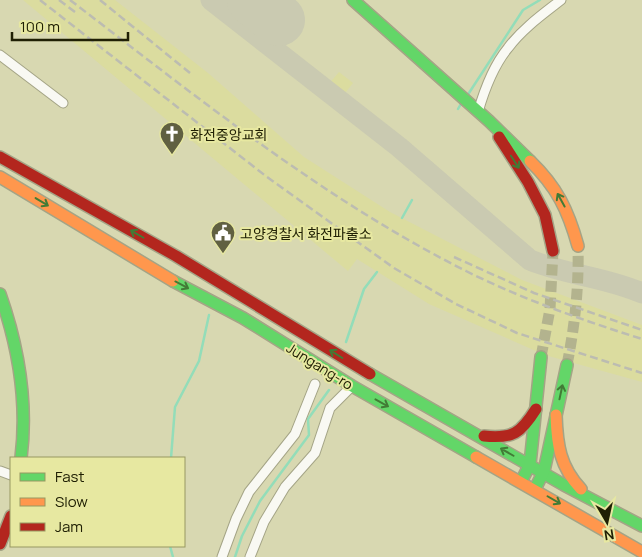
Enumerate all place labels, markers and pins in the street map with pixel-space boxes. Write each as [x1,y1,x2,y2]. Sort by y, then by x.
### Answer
church icon: 화전중앙교회 [159,121,185,155]
place label: 화전중앙교회 [190,125,267,144]
public building icon: 고양경찰서 화전파출소 [210,220,236,254]
place label: 고양경찰서 화전파출소 [240,224,372,243]

